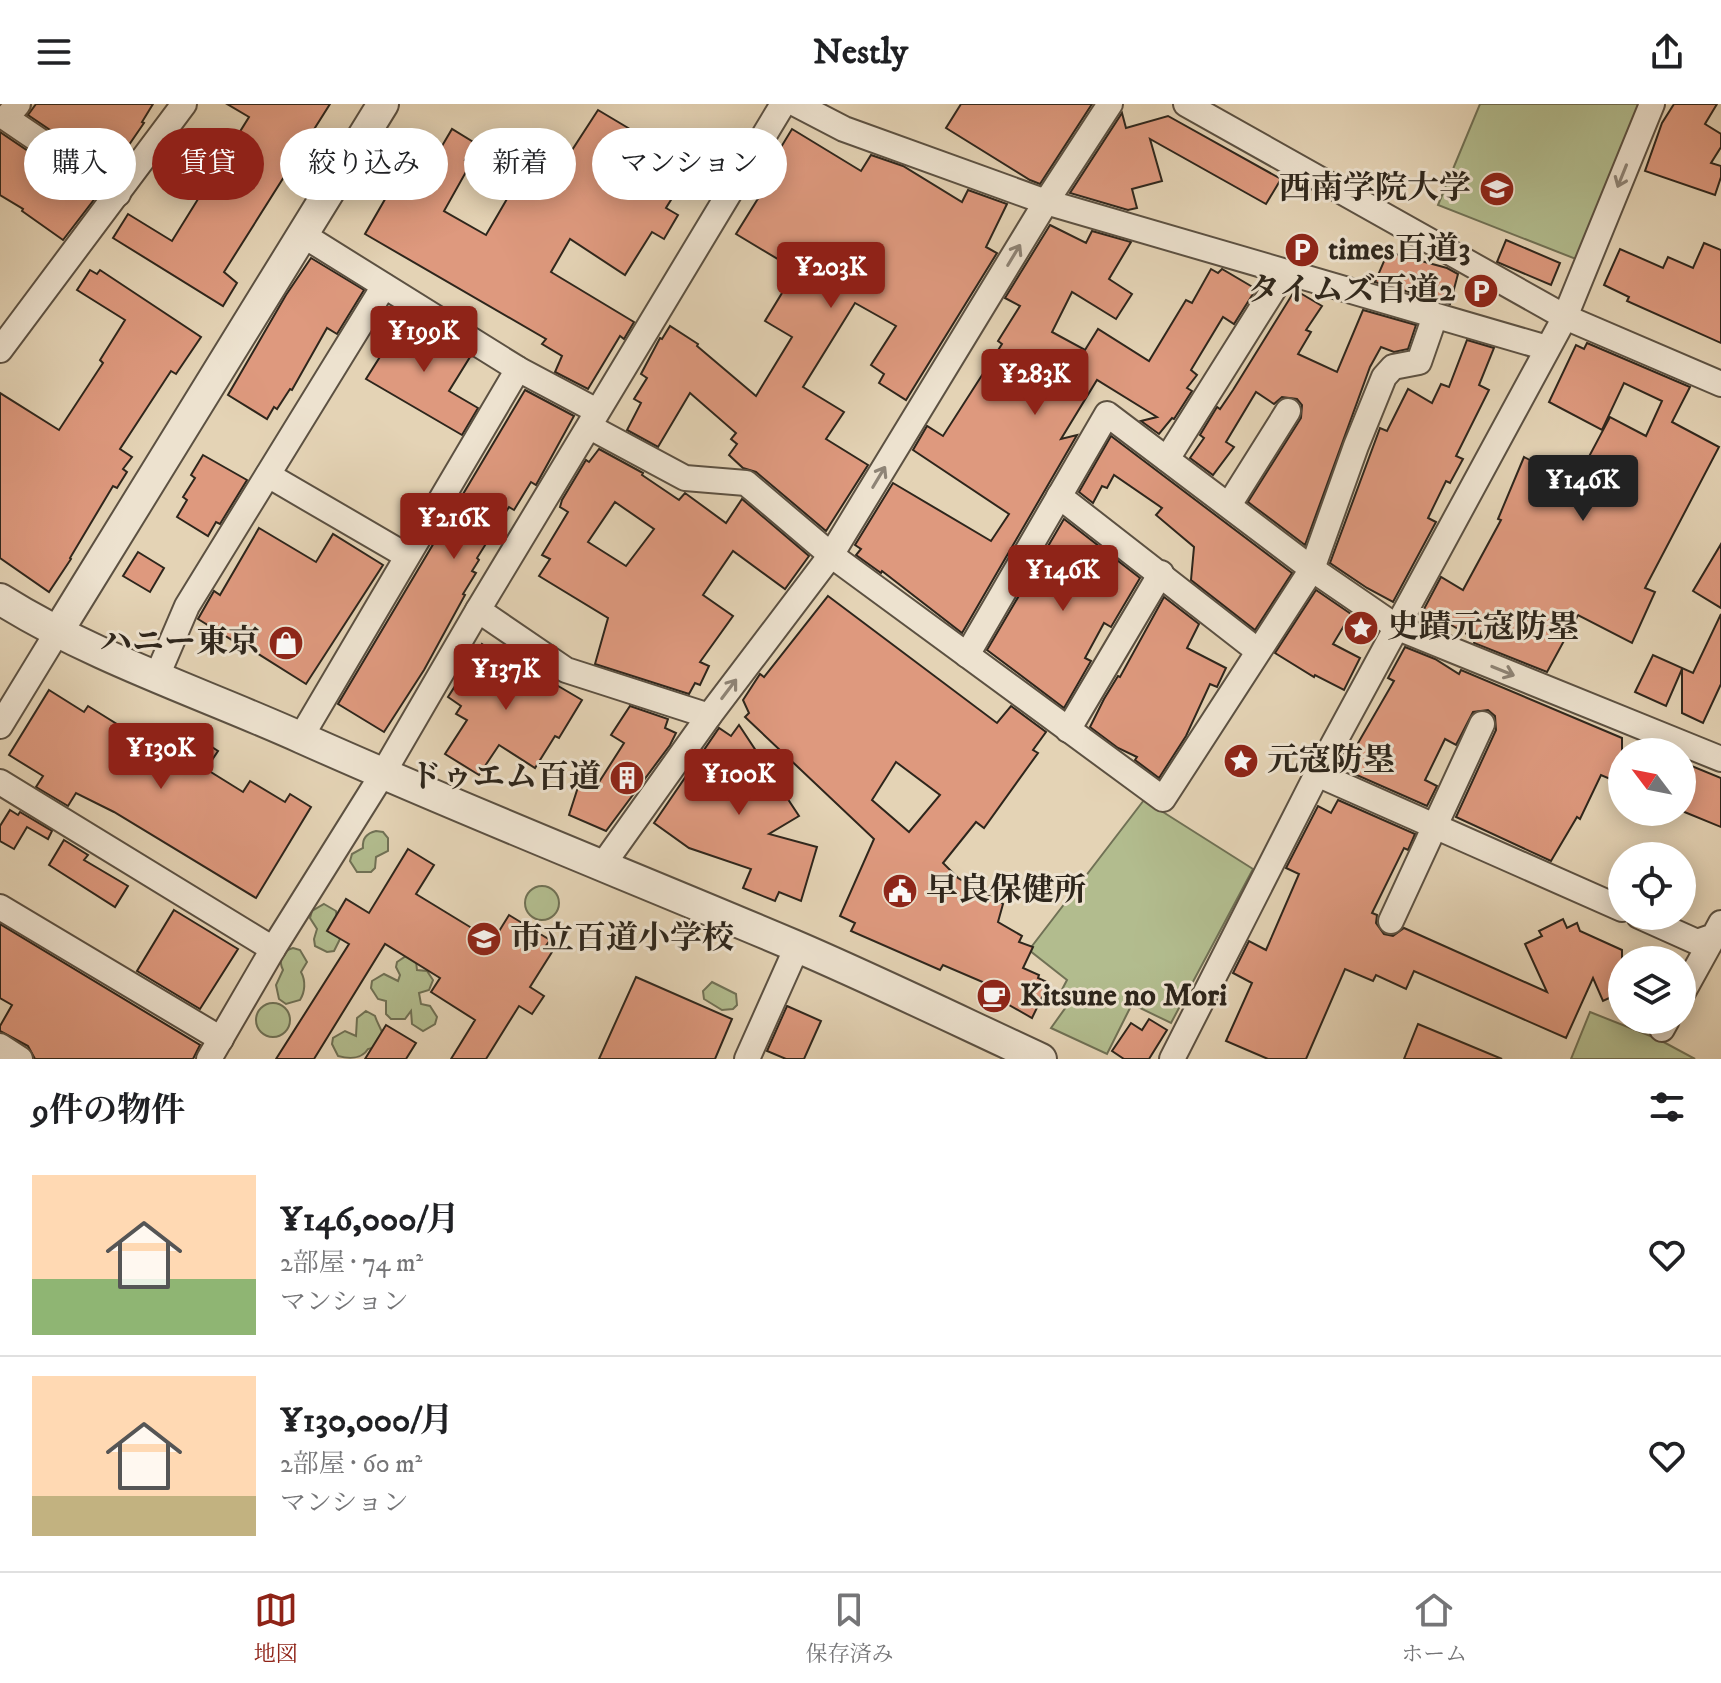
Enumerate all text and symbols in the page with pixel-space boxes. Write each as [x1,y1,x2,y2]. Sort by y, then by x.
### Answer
icon: menu [32,30,76,74]
text: Nestly [813,30,908,75]
icon: share [1645,30,1689,74]
chip: 購入 [24,128,136,200]
chip: 賃貸 [152,128,264,200]
chip: 絞り込み [280,128,448,200]
chip: 新着 [464,128,576,200]
chip: マンション [592,128,787,200]
one-way arrow [1614,163,1629,188]
place label: 西南学院大学 [1279,169,1471,209]
school or university icon: 西南学院大学 [1478,170,1516,208]
place label: times百道3 [1328,230,1470,270]
parking icon: times百道3 [1283,231,1321,269]
pin: ¥203K [775,242,887,310]
one-way arrow [1006,244,1022,267]
text: ¥203K [795,251,867,284]
place label: タイムズ百道2 [1248,271,1455,311]
parking icon: タイムズ百道2 [1462,272,1500,310]
pin: ¥199K [368,306,480,374]
text: ¥199K [388,315,460,348]
pin: ¥283K [979,349,1091,417]
text: ¥283K [999,358,1071,391]
pin: ¥146K [1527,455,1639,523]
text: ¥146K [1546,464,1620,497]
one-way arrow [870,466,887,488]
pin: ¥216K [398,493,510,561]
text: ¥216K [418,502,490,535]
pin: ¥146K [1007,545,1119,613]
text: ¥146K [1026,554,1100,587]
place label: 史蹟元寇防塁 [1387,608,1579,648]
place icon: 史蹟元寇防塁 [1342,609,1380,647]
place label: ハニー東京 [100,623,260,663]
shop icon: ハニー東京 [267,624,305,662]
pin: ¥137K [450,644,562,712]
text: ¥137K [472,653,540,686]
one-way arrow [1491,665,1515,679]
one-way arrow [721,679,738,700]
pin: ¥130K [105,723,217,791]
text: ¥130K [127,732,195,765]
north arrow [1608,738,1696,826]
map controls [1608,738,1696,1034]
place label: 元寇防塁 [1267,741,1395,781]
place icon: 元寇防塁 [1222,742,1260,780]
pin: ¥100K [683,749,795,817]
place label: ドゥエム百道 [410,758,601,798]
text: ¥100K [702,758,776,791]
building icon: ドゥエム百道 [608,759,646,797]
button: locate [1608,842,1696,930]
place label: 早良保健所 [926,871,1086,911]
public building icon: 早良保健所 [881,872,919,910]
place label: 市立百道小学校 [510,919,734,959]
school or university icon: 市立百道小学校 [465,920,503,958]
button: layers [1608,946,1696,1034]
place label: Kitsune no Mori [1020,976,1227,1016]
cafe icon: Kitsune no Mori [975,977,1013,1015]
icon: filters [1645,1085,1689,1129]
text: 9件の物件 [32,1090,185,1132]
text: ¥146,000/月 [280,1199,460,1241]
icon: home [96,1207,192,1303]
icon: heart [1645,1233,1689,1277]
text: 2部屋 · 74 m² [280,1247,423,1280]
text: マンション [280,1286,409,1319]
text: ¥130,000/月 [280,1400,454,1442]
icon: home [96,1408,192,1504]
icon: heart [1645,1434,1689,1478]
text: 2部屋 · 60 m² [280,1448,422,1481]
text: マンション [280,1487,409,1520]
tab: 地図 [254,1588,298,1668]
tab: 保存済み [805,1588,893,1668]
tab: ホーム [1401,1588,1467,1668]

